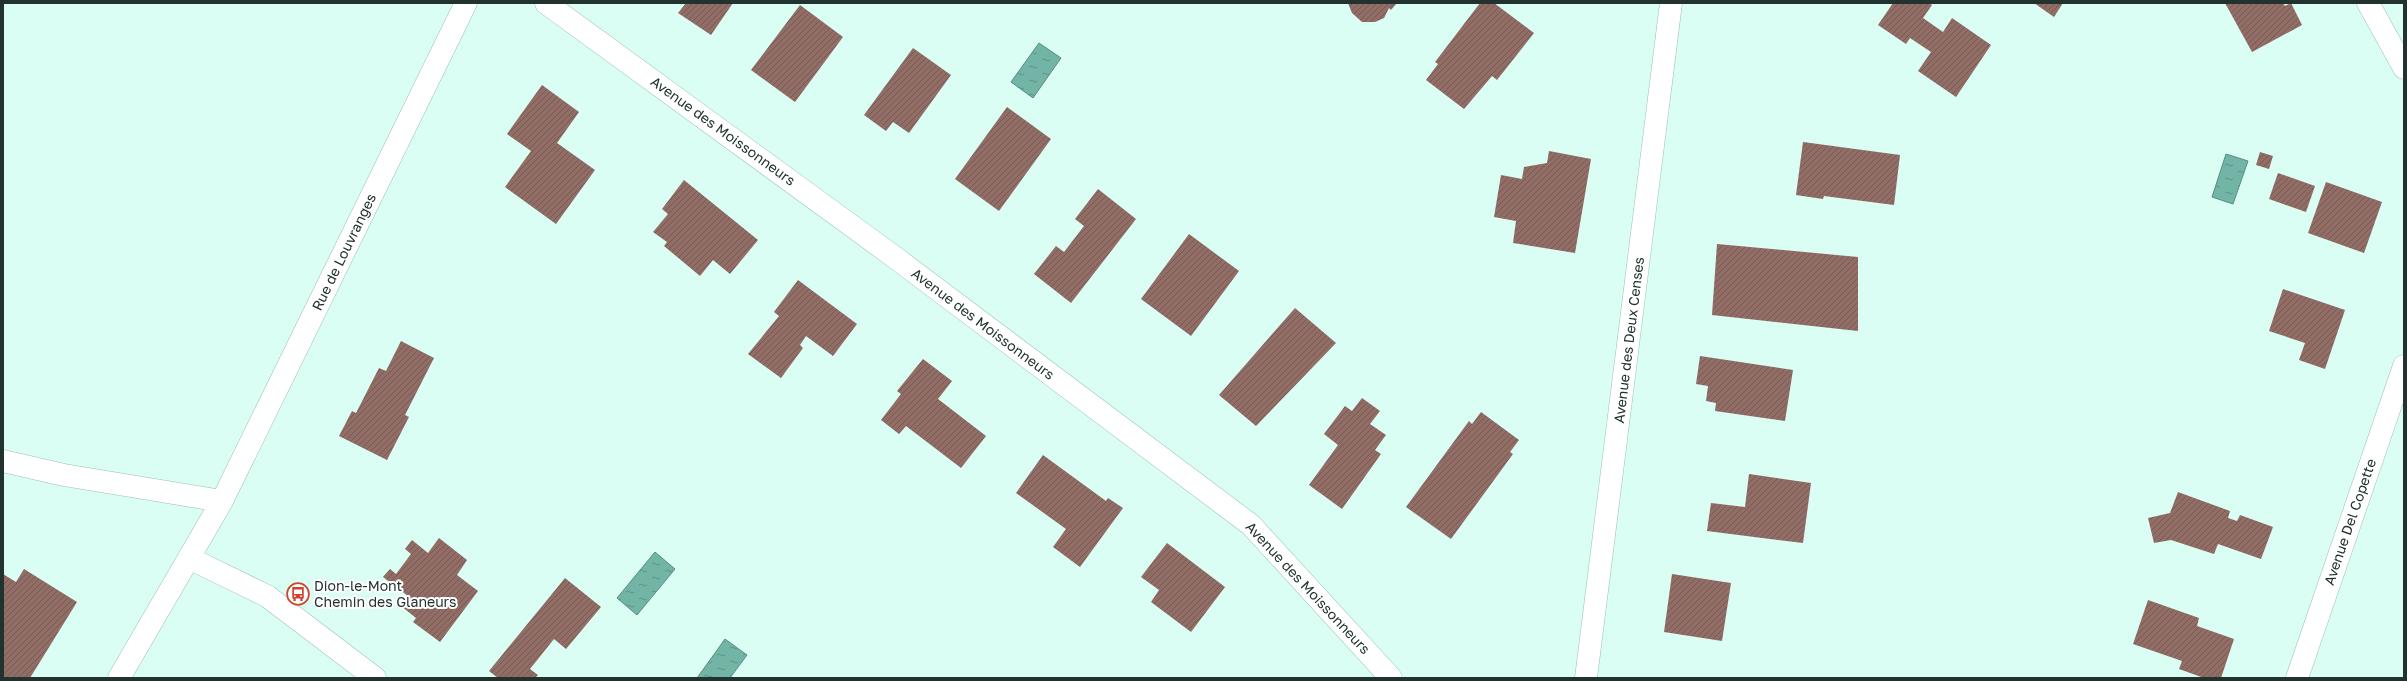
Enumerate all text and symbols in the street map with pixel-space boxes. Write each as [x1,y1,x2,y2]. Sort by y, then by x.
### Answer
street label: Avenue des Moissonneurs [648,72,799,189]
street label: Rue de Louvranges [308,190,379,313]
street label: Avenue des Deux Censes [1610,256,1647,424]
street label: Avenue des Moissonneurs [908,264,1058,383]
street label: Avenue Del Copette [2320,456,2379,587]
street label: Avenue des Moissonneurs [1243,518,1374,657]
place label: Dion-le-Mont Chemin des Glaneurs [314,577,457,610]
bus stop icon: Dion-le-Mont Chemin des Glaneurs [285,581,311,607]

